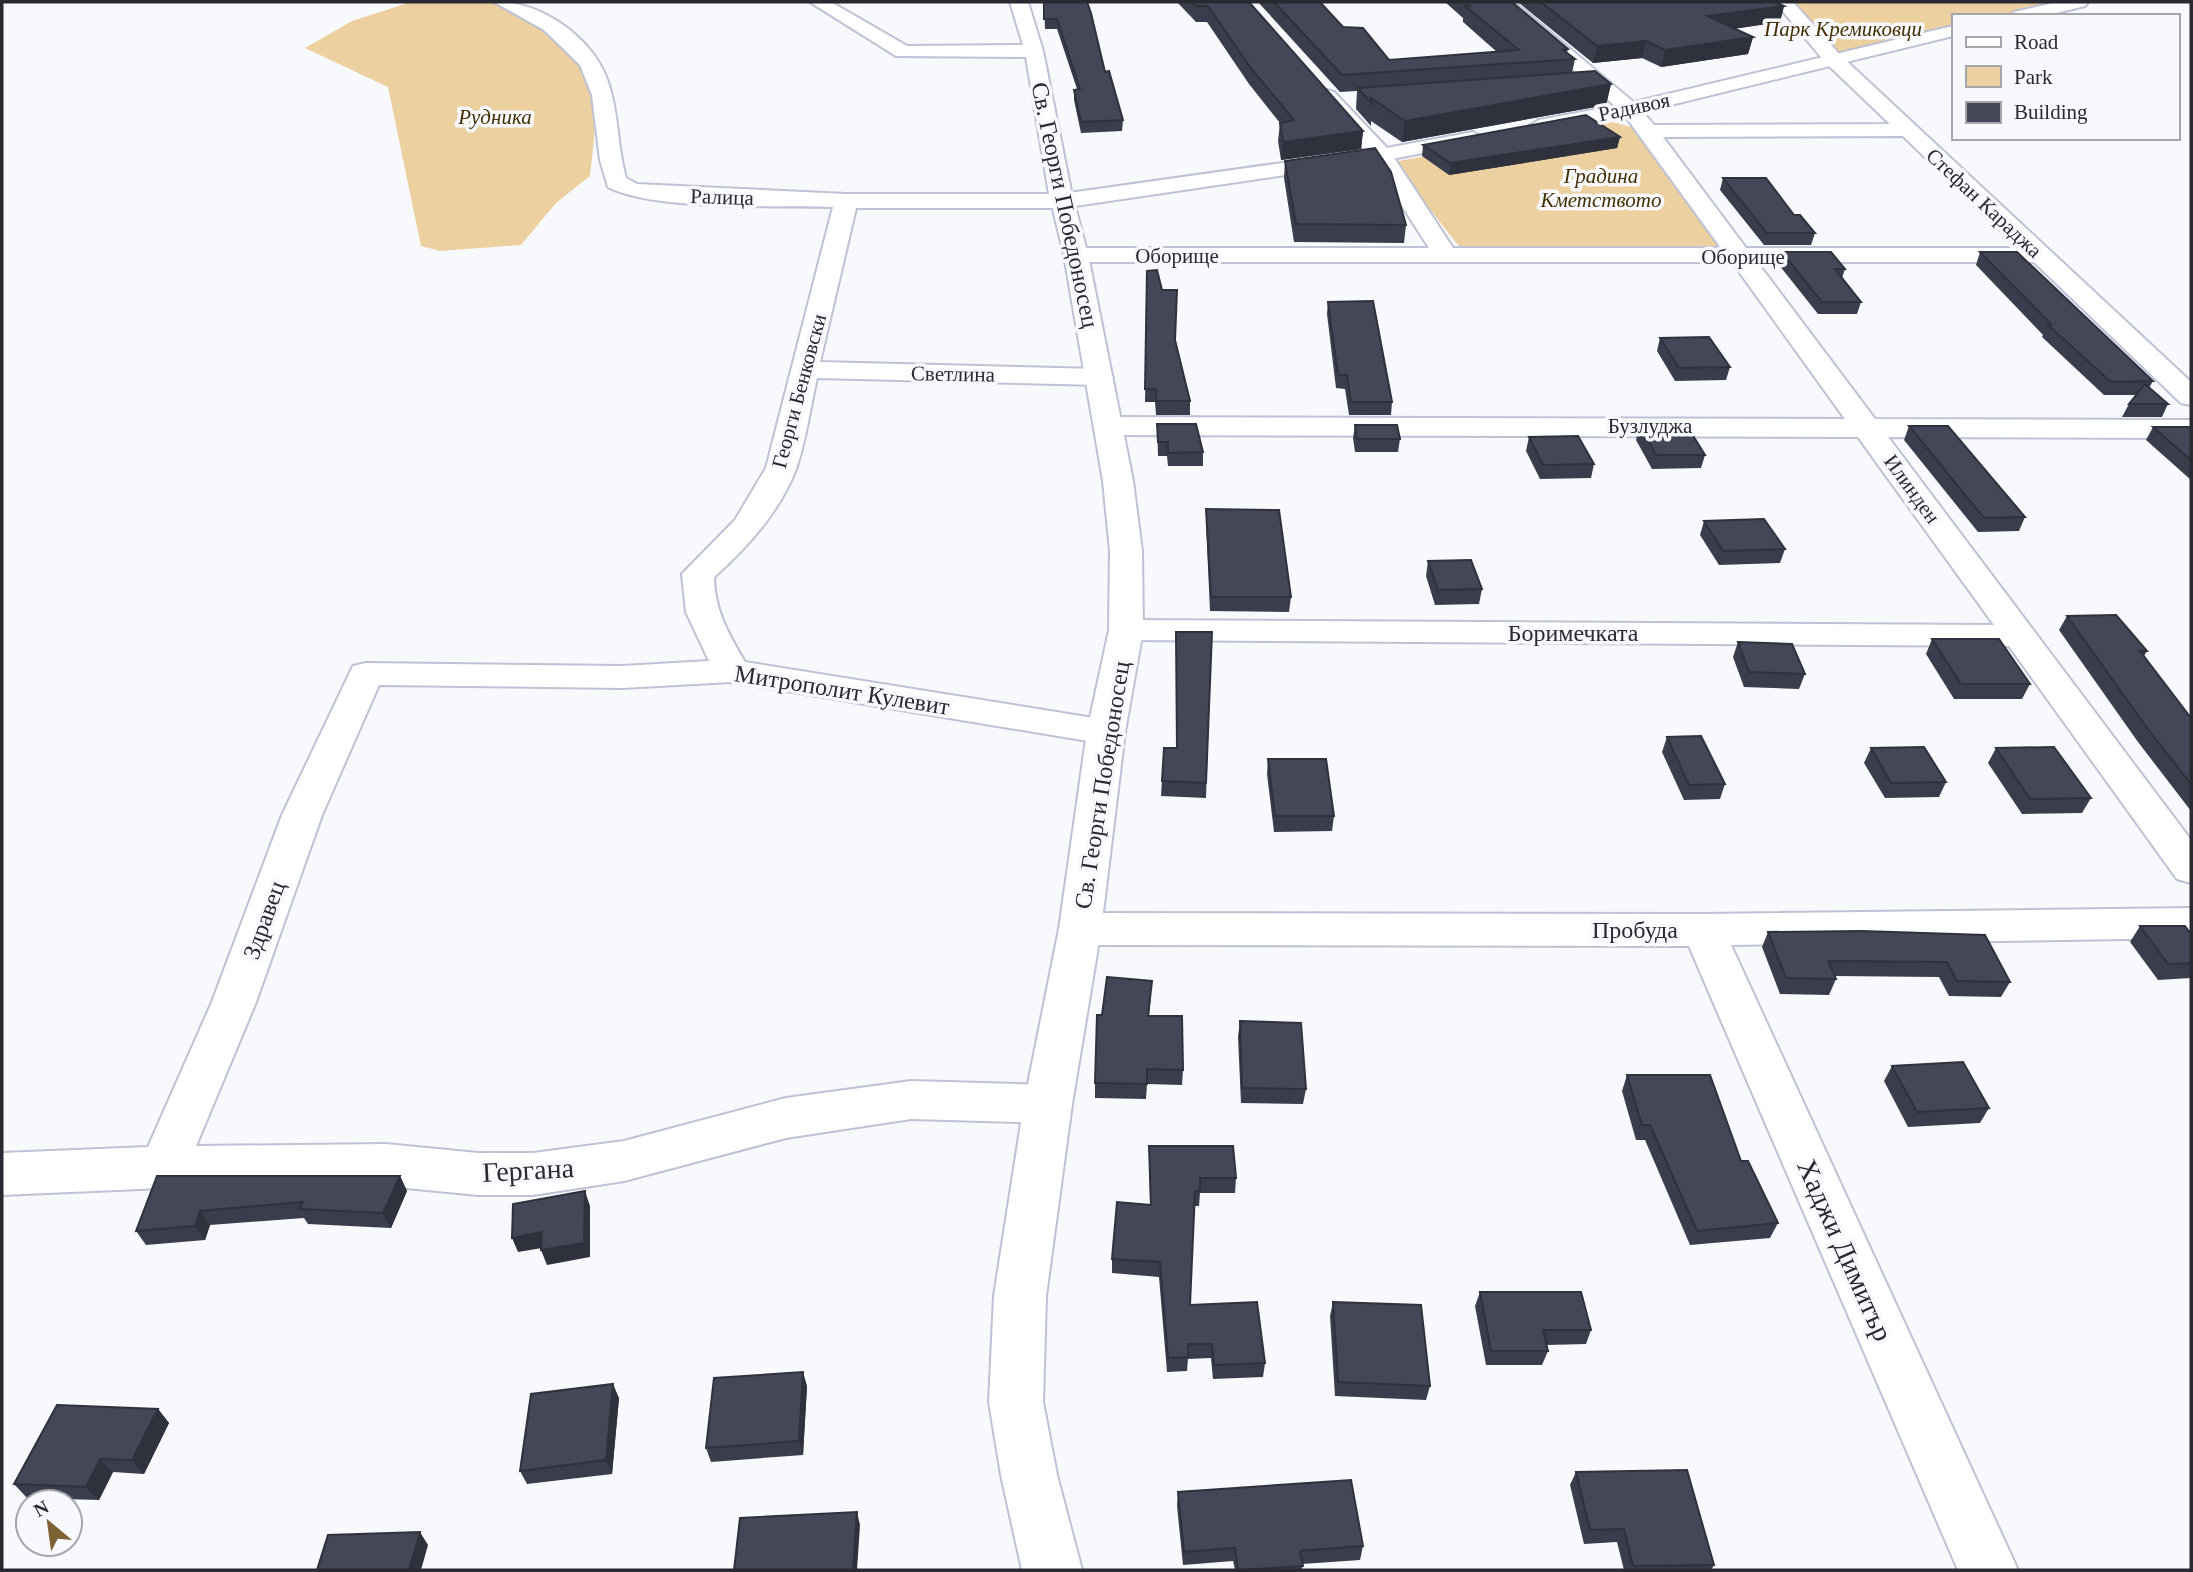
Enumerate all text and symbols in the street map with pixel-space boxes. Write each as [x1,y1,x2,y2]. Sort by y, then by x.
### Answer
legend [1952,14,2179,140]
park label: Парк Кремиковци [1763,17,1922,41]
text: Road [2014,30,2059,54]
text: Park [2014,65,2053,89]
street label: Св. Георги Победоносец [1026,80,1104,330]
street label: Радивоя [1596,88,1672,126]
text: Building [2014,100,2088,124]
park label: Рудника [457,105,532,129]
street label: Стефан Караджа [1921,143,2047,263]
park label: Градина Кметството [1539,164,1662,212]
street label: Ралица [690,184,755,210]
street label: Оборище [1135,244,1219,268]
street label: Оборище [1701,245,1785,269]
street label: Георги Бенковски [767,311,831,471]
street label: Светлина [911,361,996,387]
street label: Бузлуджа [1608,414,1693,438]
street label: Илинден [1879,450,1945,528]
street label: Боримечката [1508,620,1639,646]
street label: Св. Георги Победоносец [1070,659,1134,911]
street label: Митрополит Кулевит [733,660,952,720]
street label: Здравец [238,877,290,962]
street label: Пробуда [1592,917,1678,943]
street label: Гергана [481,1152,575,1188]
street label: Хаджи Димитър [1791,1154,1899,1346]
north arrow [14,1488,84,1558]
text: N [30,1496,52,1521]

